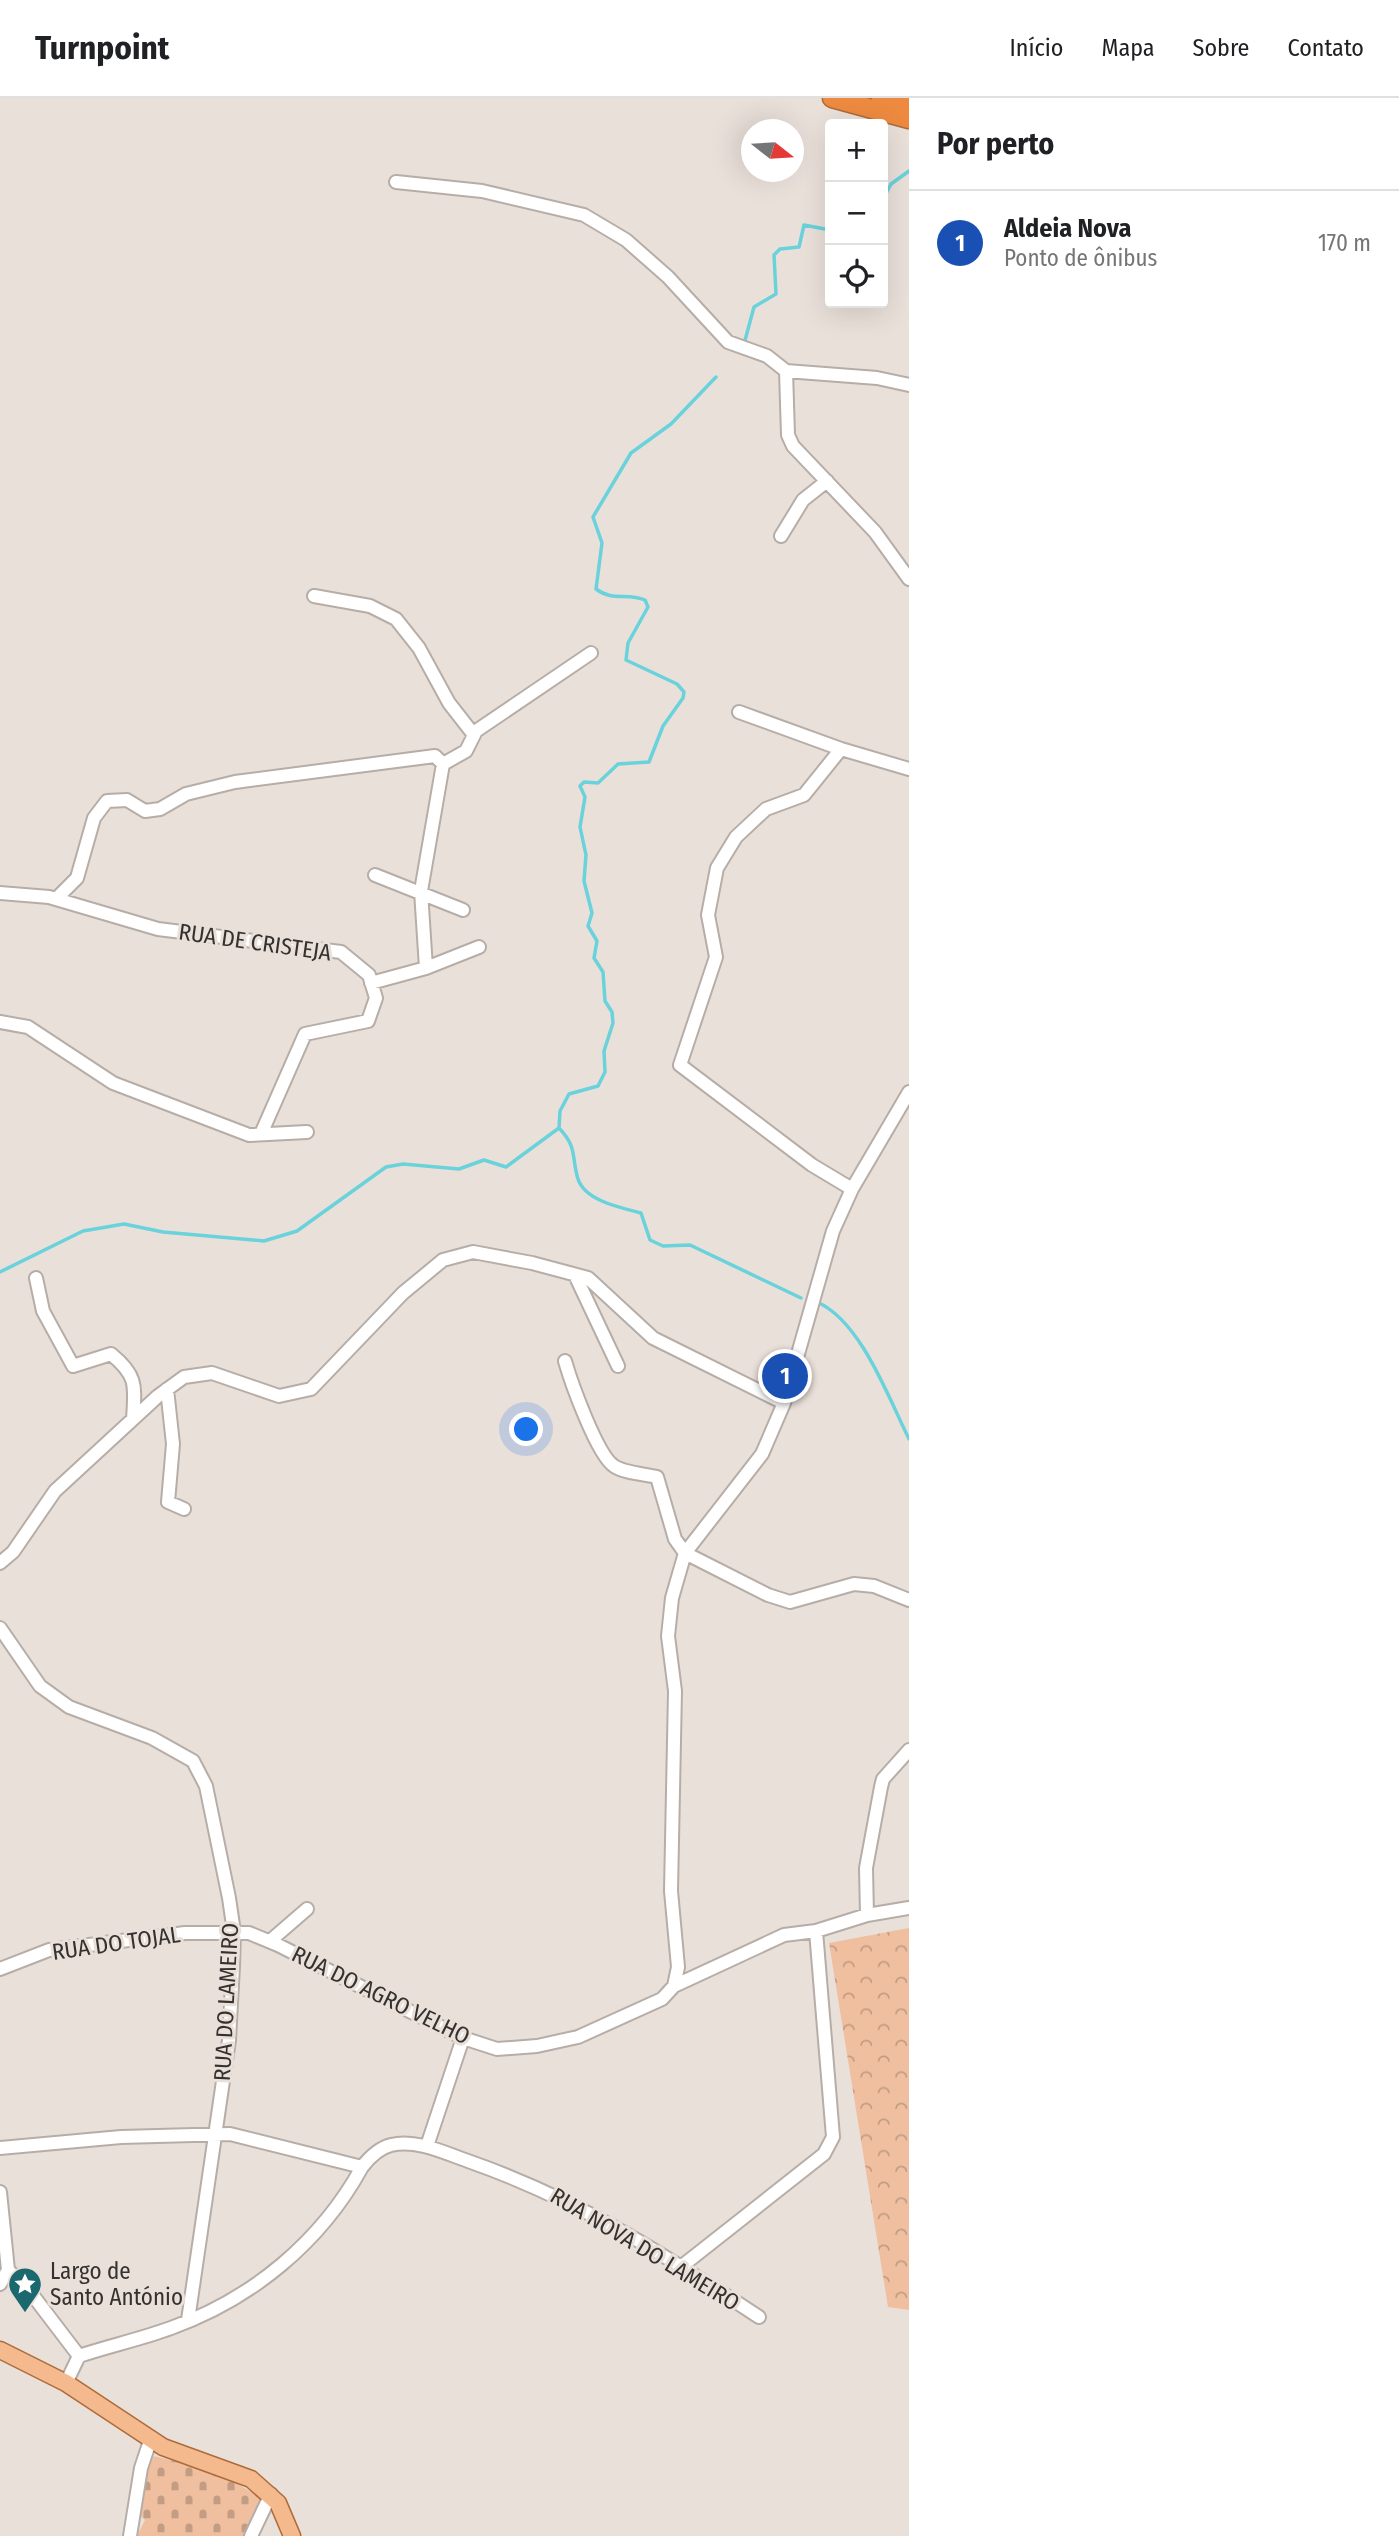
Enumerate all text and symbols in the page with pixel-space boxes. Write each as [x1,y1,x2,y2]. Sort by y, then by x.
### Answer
text: Turnpoint [35,28,169,68]
text: Início [1010,34,1063,62]
text: Mapa [1101,34,1155,62]
text: Sobre [1193,34,1249,62]
text: Contato [1287,34,1364,62]
north arrow [741,119,804,182]
map controls [825,119,888,308]
button: + [825,119,888,182]
text: Por perto [937,126,1054,162]
button: − [825,182,888,245]
text: Aldeia Nova [1004,213,1131,244]
text: 1 [955,229,965,257]
text: 170 m [1318,229,1371,257]
text: Ponto de ônibus [1004,244,1157,272]
button: locate [825,245,888,308]
street label: RUA DE CRISTEJA [177,917,333,967]
pin: 1 [762,1350,808,1402]
your location [509,1412,543,1446]
street label: RUA DO TOJAL [50,1920,182,1966]
street label: RUA DO LAMEIRO [208,1922,244,2082]
street label: RUA DO AGRO VELHO [287,1940,475,2050]
street label: RUA NOVA DO LAMEIRO [545,2181,745,2317]
place label: Largo de Santo António [50,2257,183,2311]
place icon: Largo de Santo António [6,2265,44,2314]

